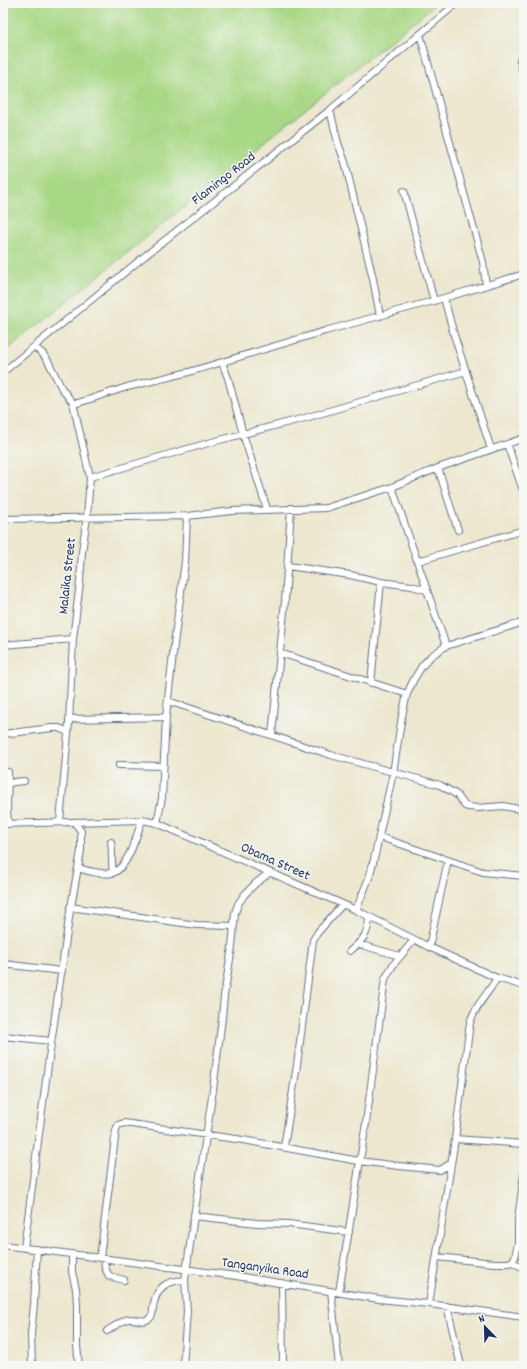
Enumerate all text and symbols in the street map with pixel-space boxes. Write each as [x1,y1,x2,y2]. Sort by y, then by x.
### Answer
street label: Flamingo Road [188,148,260,210]
street label: Malaika Street [54,537,82,615]
street label: Obama Street [237,838,313,886]
street label: Tanganyika Road [220,1253,310,1285]
north arrow [465,1307,505,1347]
text: N [476,1311,488,1328]

